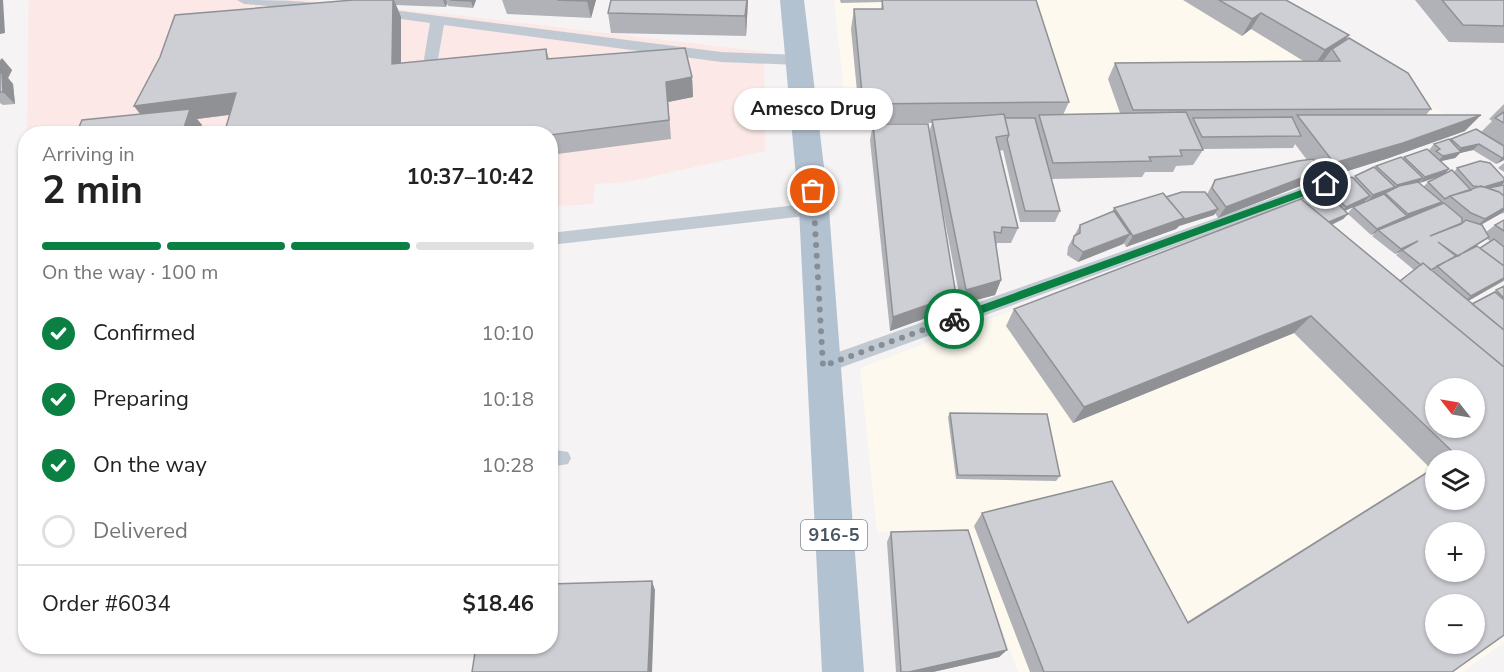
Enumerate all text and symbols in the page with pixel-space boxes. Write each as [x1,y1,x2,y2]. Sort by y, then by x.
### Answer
callout: Amesco Drug [734,89,892,131]
text: Amesco Drug [751,95,876,122]
text: Arriving in [42,141,135,168]
pin [1300,158,1351,209]
text: 10:37–10:42 [406,162,534,192]
text: 2 min [42,164,143,217]
pin [787,165,838,216]
icon: home [1309,167,1342,200]
icon: bag [796,174,829,207]
text: On the way · 100 m [42,259,218,286]
courier [924,289,984,349]
icon: bike [938,303,971,336]
icon: check [42,317,75,350]
text: Confirmed [93,318,195,348]
text: 10:10 [481,320,534,347]
north arrow [1425,378,1485,438]
map controls [1425,378,1485,654]
icon: check [42,383,75,416]
text: Preparing [93,384,189,414]
text: 10:18 [481,386,534,413]
icon: check [42,449,75,482]
text: On the way [93,450,207,480]
button: layers [1425,450,1485,510]
text: 10:28 [481,452,534,479]
text: Delivered [93,516,188,546]
road number: 916-5 [801,520,867,550]
button: + [1425,522,1485,582]
text: Order #6034 [42,589,171,619]
text: $18.46 [463,589,534,619]
button: − [1425,594,1485,654]

